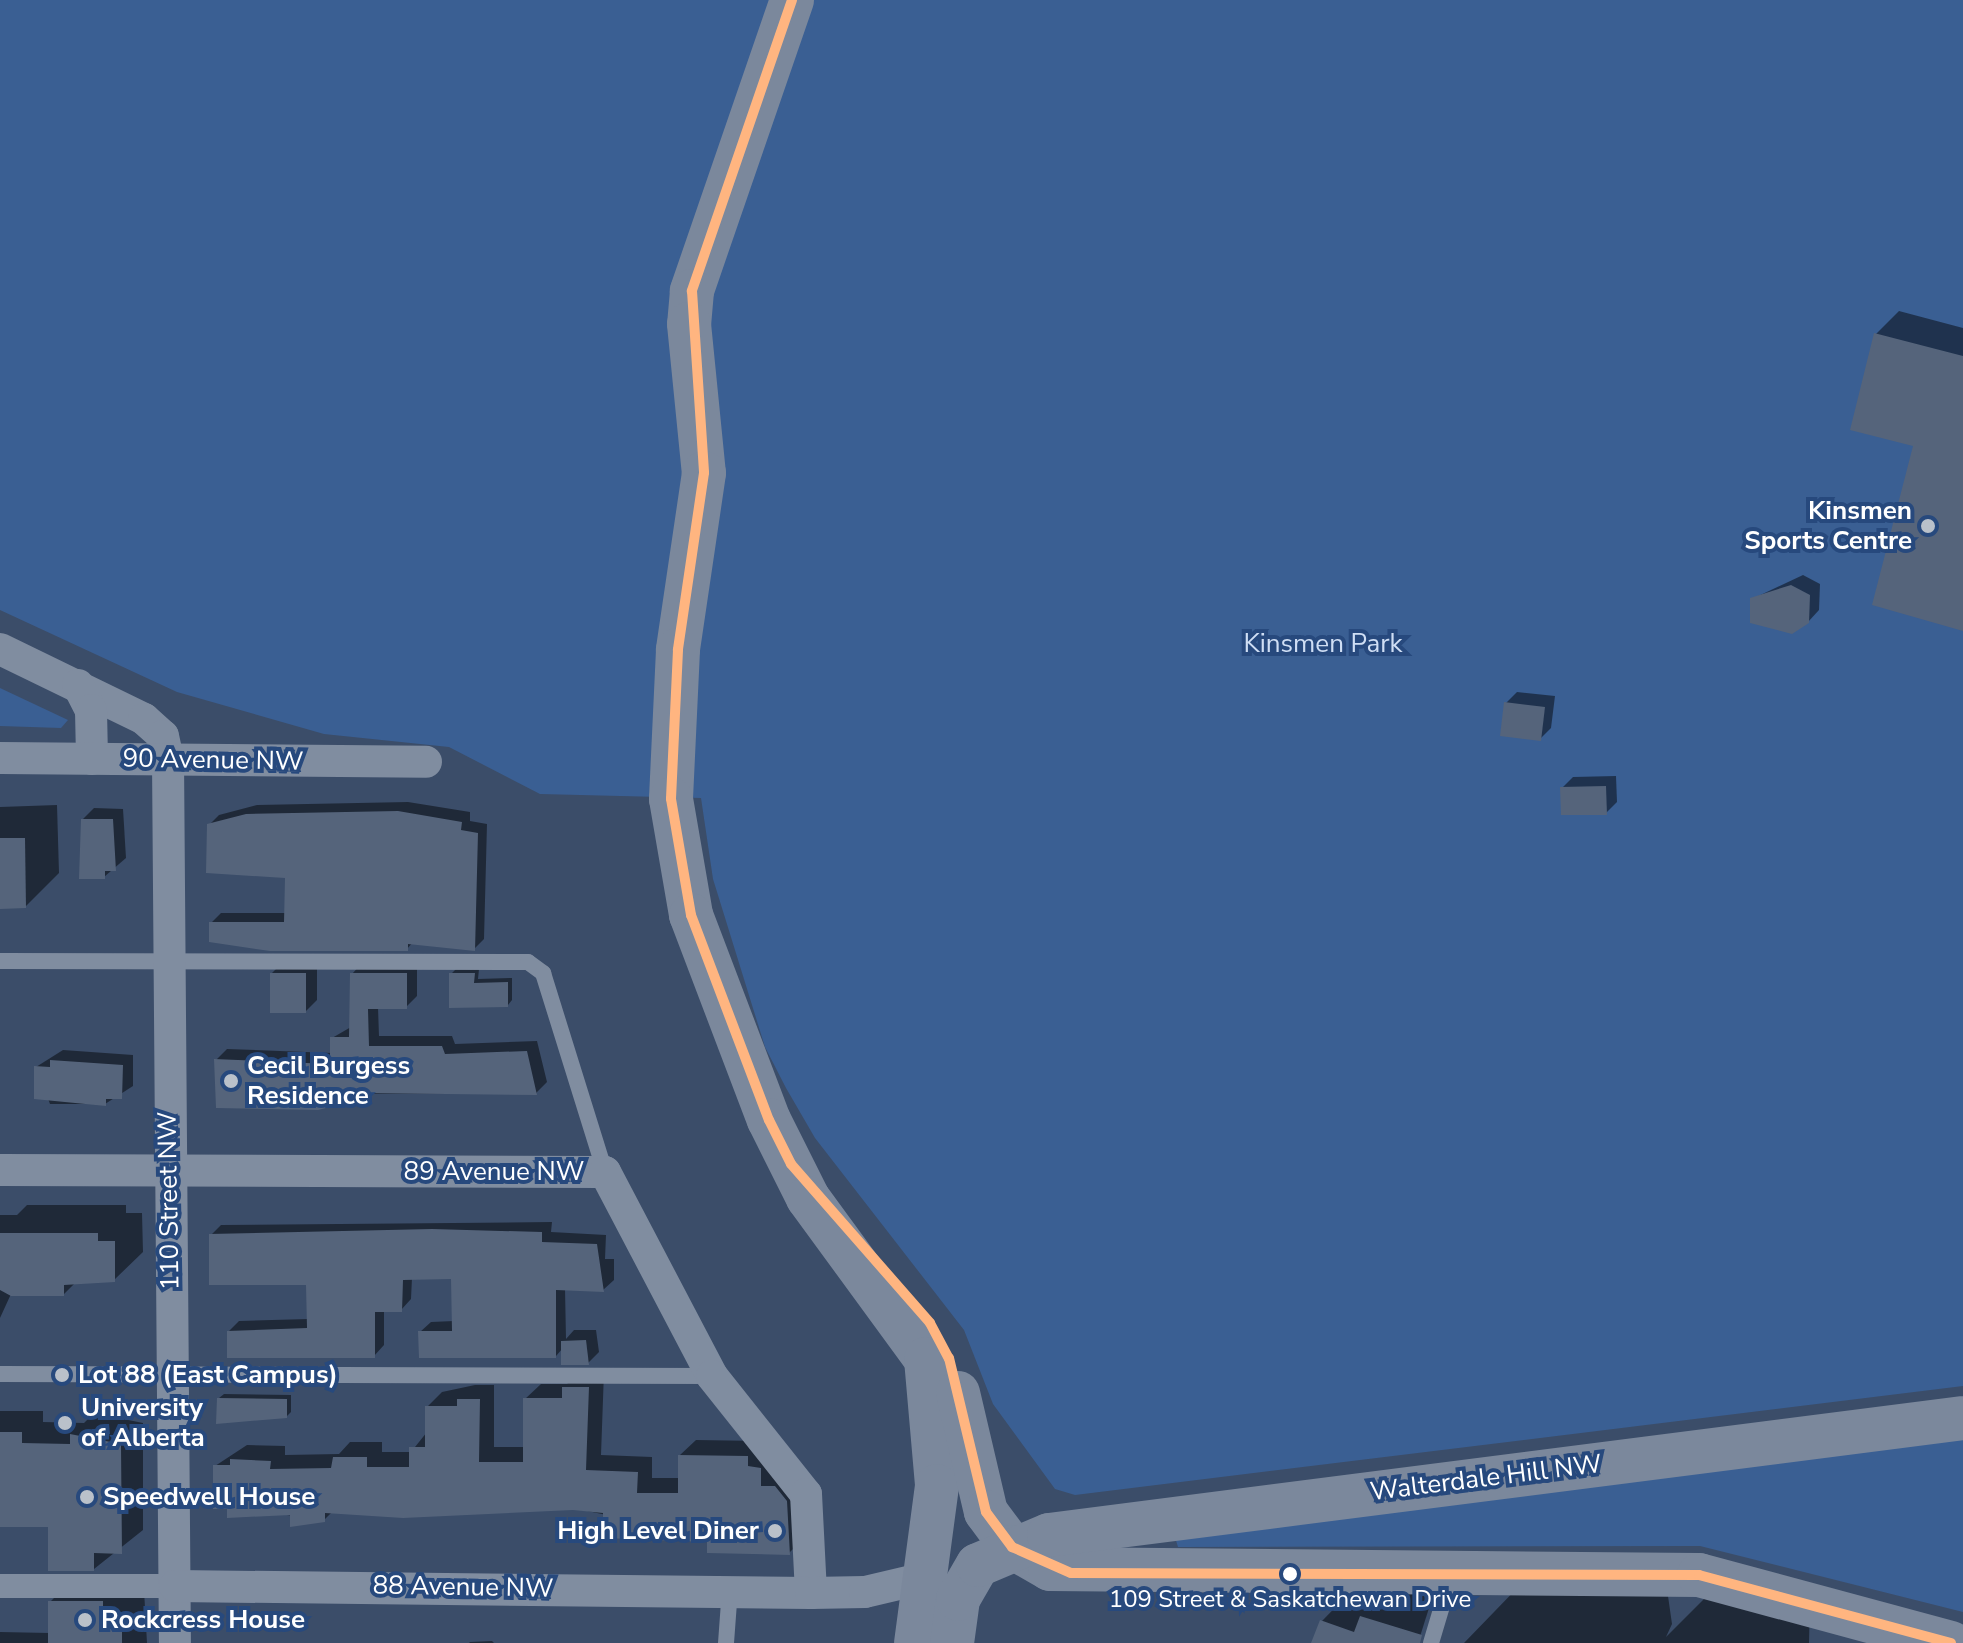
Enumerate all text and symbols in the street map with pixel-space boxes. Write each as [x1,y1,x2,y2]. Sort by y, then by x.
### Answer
place label: Kinsmen Sports Centre [1744,495,1912,556]
marker: Kinsmen Sports Centre [1919,517,1937,535]
park label: Kinsmen Park [1243,628,1403,660]
street label: 90 Avenue NW [122,743,304,777]
place label: Cecil Burgess Residence [247,1050,410,1112]
marker: Cecil Burgess Residence [222,1072,240,1090]
street label: 110 Street NW [152,1111,186,1291]
street label: 89 Avenue NW [404,1156,584,1188]
place label: Lot 88 (East Campus) [78,1359,338,1391]
marker: Lot 88 (East Campus) [53,1366,71,1384]
place label: University of Alberta [81,1392,205,1454]
marker: University of Alberta [56,1414,74,1432]
street label: Walterdale Hill NW [1368,1448,1604,1508]
place label: Speedwell House [103,1481,315,1513]
marker: Speedwell House [78,1488,96,1506]
place label: High Level Diner [557,1515,759,1547]
marker: High Level Diner [766,1522,784,1540]
marker: 109 Street & Saskatchewan Drive [1282,1566,1298,1582]
street label: 88 Avenue NW [372,1570,554,1604]
place label: 109 Street & Saskatchewan Drive [1109,1586,1471,1614]
place label: Rockcress House [101,1604,305,1636]
marker: Rockcress House [76,1611,94,1629]

